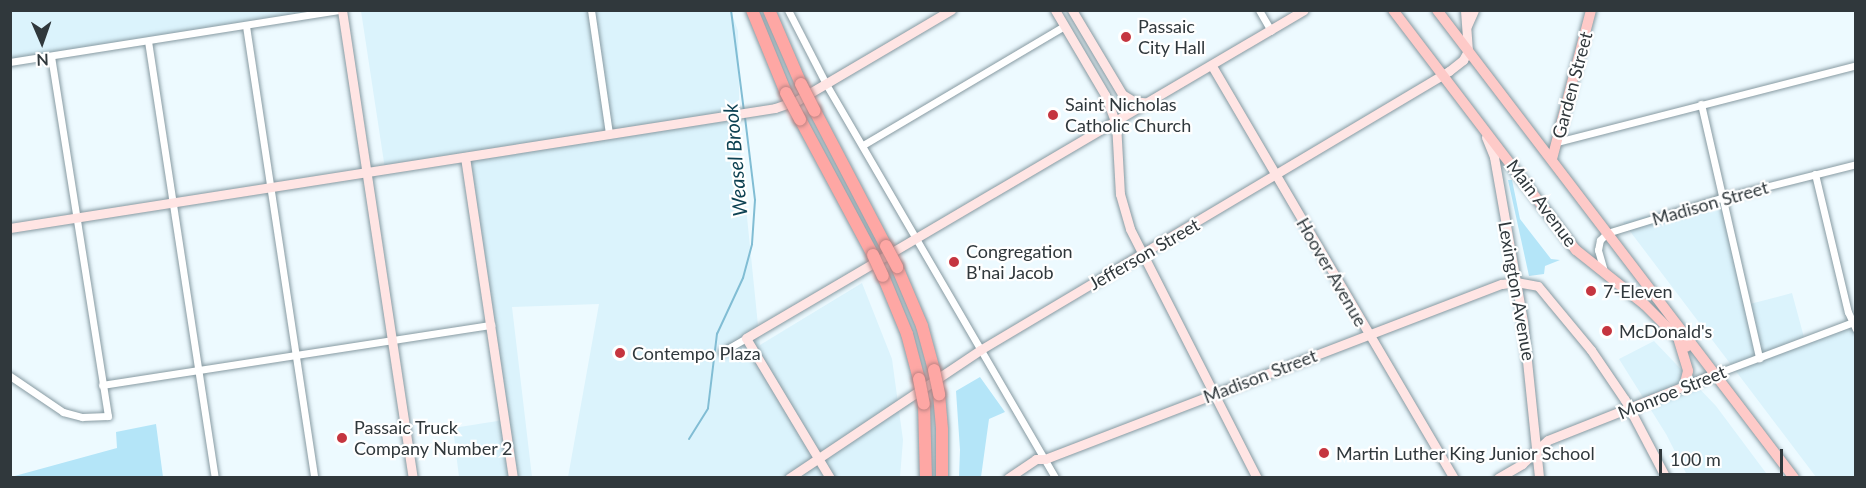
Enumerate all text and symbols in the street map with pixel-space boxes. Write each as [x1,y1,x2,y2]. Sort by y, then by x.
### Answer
north arrow [12,12,72,72]
place label: Passaic City Hall [1138,16,1206,58]
street label: Garden Street [1547,29,1597,141]
marker: Passaic City Hall [1119,30,1133,44]
text: N [36,51,49,70]
place label: Saint Nicholas Catholic Church [1065,94,1191,136]
water label: Weasel Brook [718,103,752,217]
marker: Saint Nicholas Catholic Church [1046,108,1060,122]
street label: Main Avenue [1502,155,1582,251]
street label: Madison Street [1649,176,1771,230]
street label: Hoover Avenue [1292,213,1372,331]
street label: Jefferson Street [1085,214,1203,294]
street label: Lexington Avenue [1494,219,1540,363]
place label: Congregation B'nai Jacob [966,241,1073,284]
marker: Congregation B'nai Jacob [947,255,961,269]
place label: 7-Eleven [1603,280,1673,302]
marker: 7-Eleven [1584,284,1598,298]
place label: McDonald's [1619,320,1712,342]
marker: McDonald's [1600,324,1614,338]
place label: Contempo Plaza [632,342,761,364]
street label: Madison Street [1200,344,1320,408]
marker: Contempo Plaza [613,346,627,360]
street label: Monroe Street [1615,361,1729,423]
place label: Passaic Truck Company Number 2 [354,417,513,460]
marker: Passaic Truck Company Number 2 [335,431,349,445]
scale bar [1662,437,1786,475]
place label: Martin Luther King Junior School [1336,442,1596,464]
marker: Martin Luther King Junior School [1317,446,1331,460]
text: 100 m [1670,448,1721,470]

